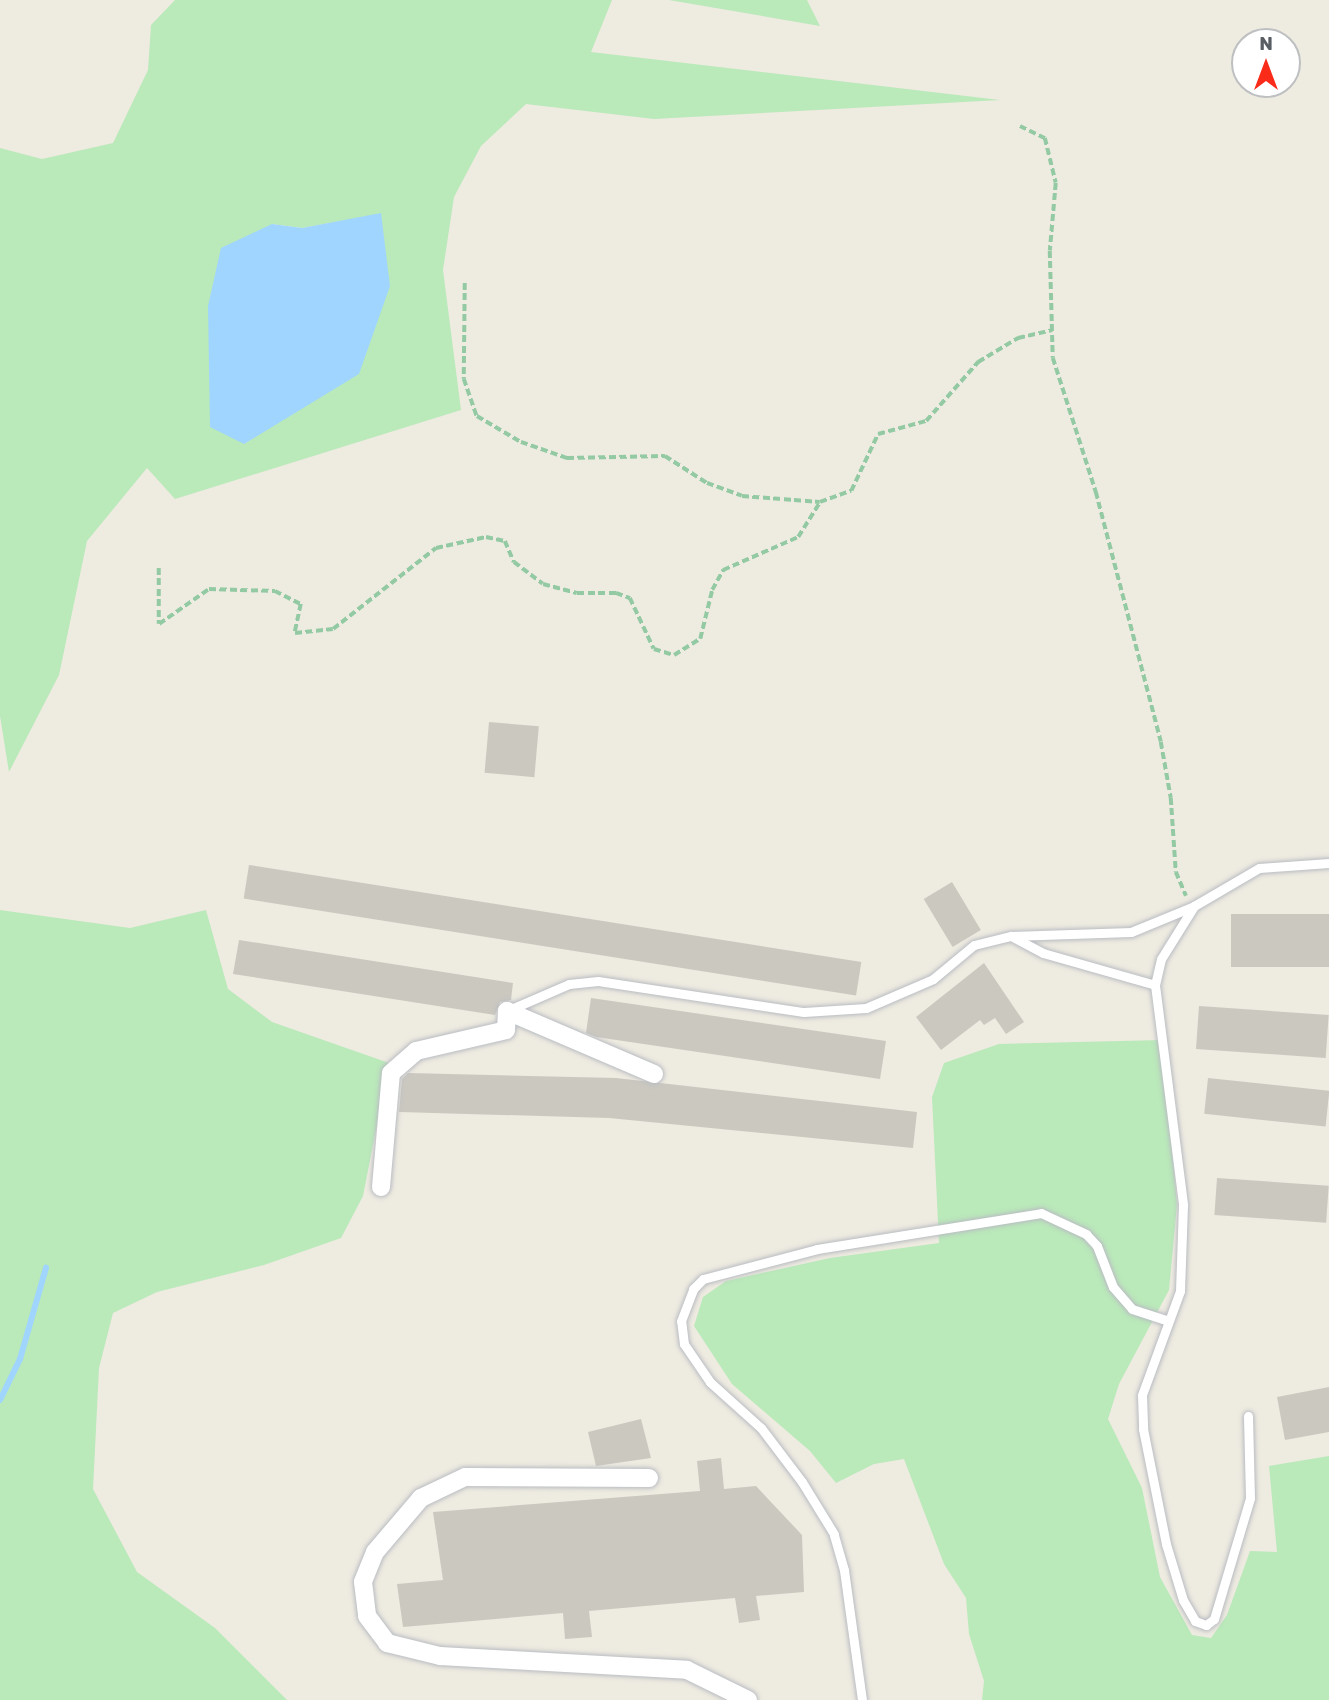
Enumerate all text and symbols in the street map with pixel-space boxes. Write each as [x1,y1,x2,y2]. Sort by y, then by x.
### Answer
north arrow [1231,28,1301,98]
text: N [1259,32,1273,55]

